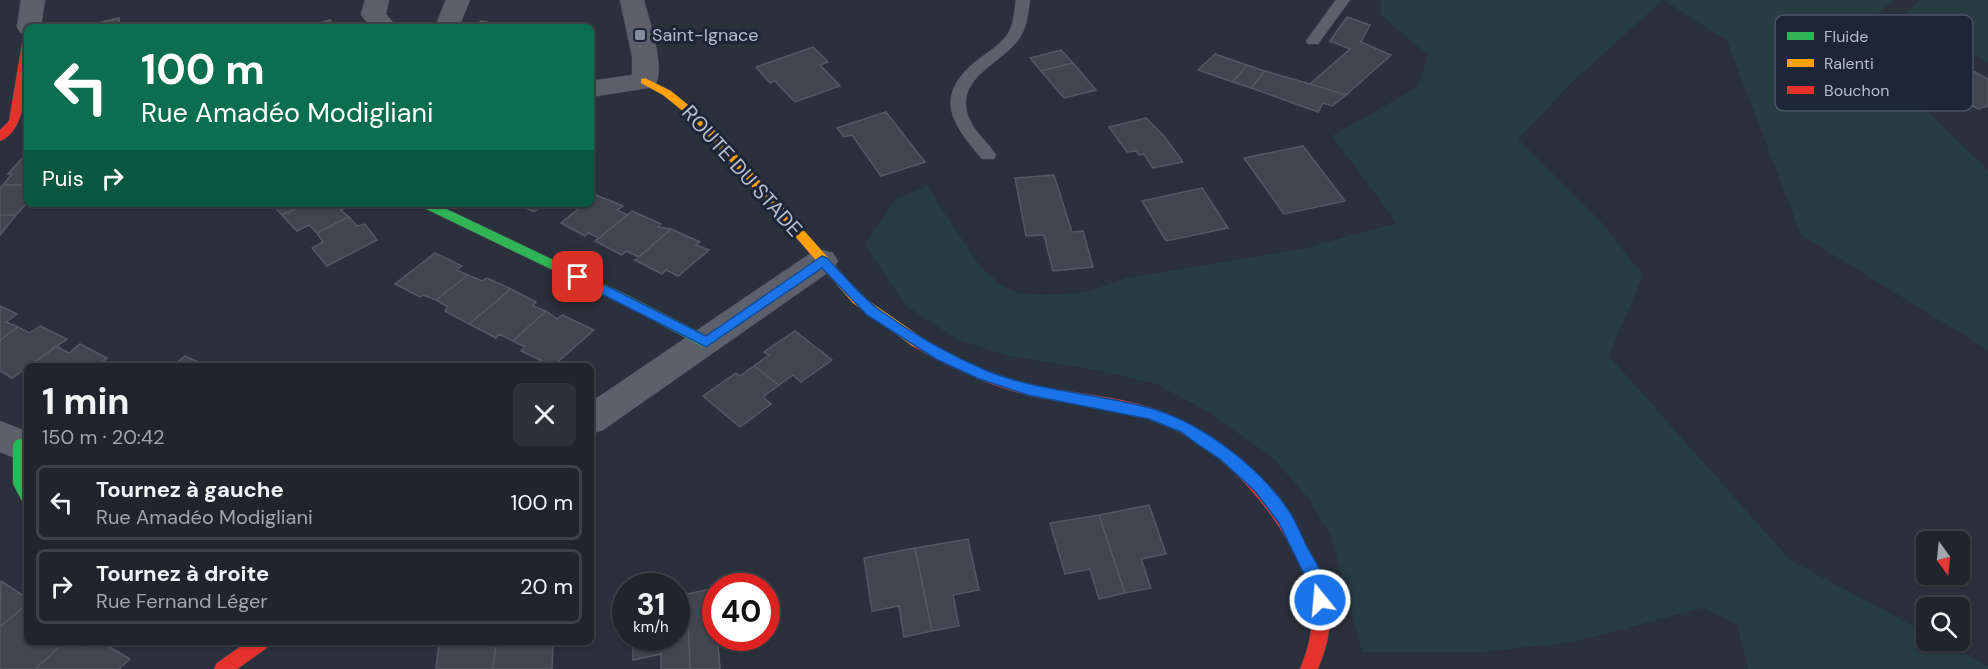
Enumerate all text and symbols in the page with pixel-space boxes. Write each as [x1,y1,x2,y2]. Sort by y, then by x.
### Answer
legend [1775,15,1973,111]
place label: Saint-Ignace [652,23,759,47]
text: Fluide [1824,26,1868,47]
marker: Saint-Ignace [633,28,647,42]
text: 100 m [141,42,265,97]
icon: left [42,48,120,126]
text: Ralenti [1824,53,1874,74]
text: Bouchon [1824,80,1889,101]
text: Rue Amadéo Modigliani [141,95,434,130]
street label: ROUTE DU STADE [675,99,809,243]
icon: right [96,162,129,195]
text: Puis [42,164,84,193]
pin [552,251,603,302]
icon: arrive [561,260,594,293]
text: 1 min [42,378,130,425]
button: close [513,383,576,446]
text: 150 m · 20:42 [42,424,165,450]
text: Tournez à gauche [96,475,284,504]
icon: left [45,486,78,519]
text: 100 m [511,488,573,517]
text: Rue Amadéo Modigliani [96,504,313,530]
north arrow [1916,531,1970,585]
map controls [1916,531,1970,651]
text: Tournez à droite [96,559,269,588]
position arrow [1288,568,1352,632]
icon: right [45,570,78,603]
text: 20 m [520,572,573,601]
speed limit sign: 40 [702,573,780,651]
text: 31 [637,585,665,624]
text: Rue Fernand Léger [96,588,268,614]
button: search [1916,597,1970,651]
text: km/h [633,617,669,637]

